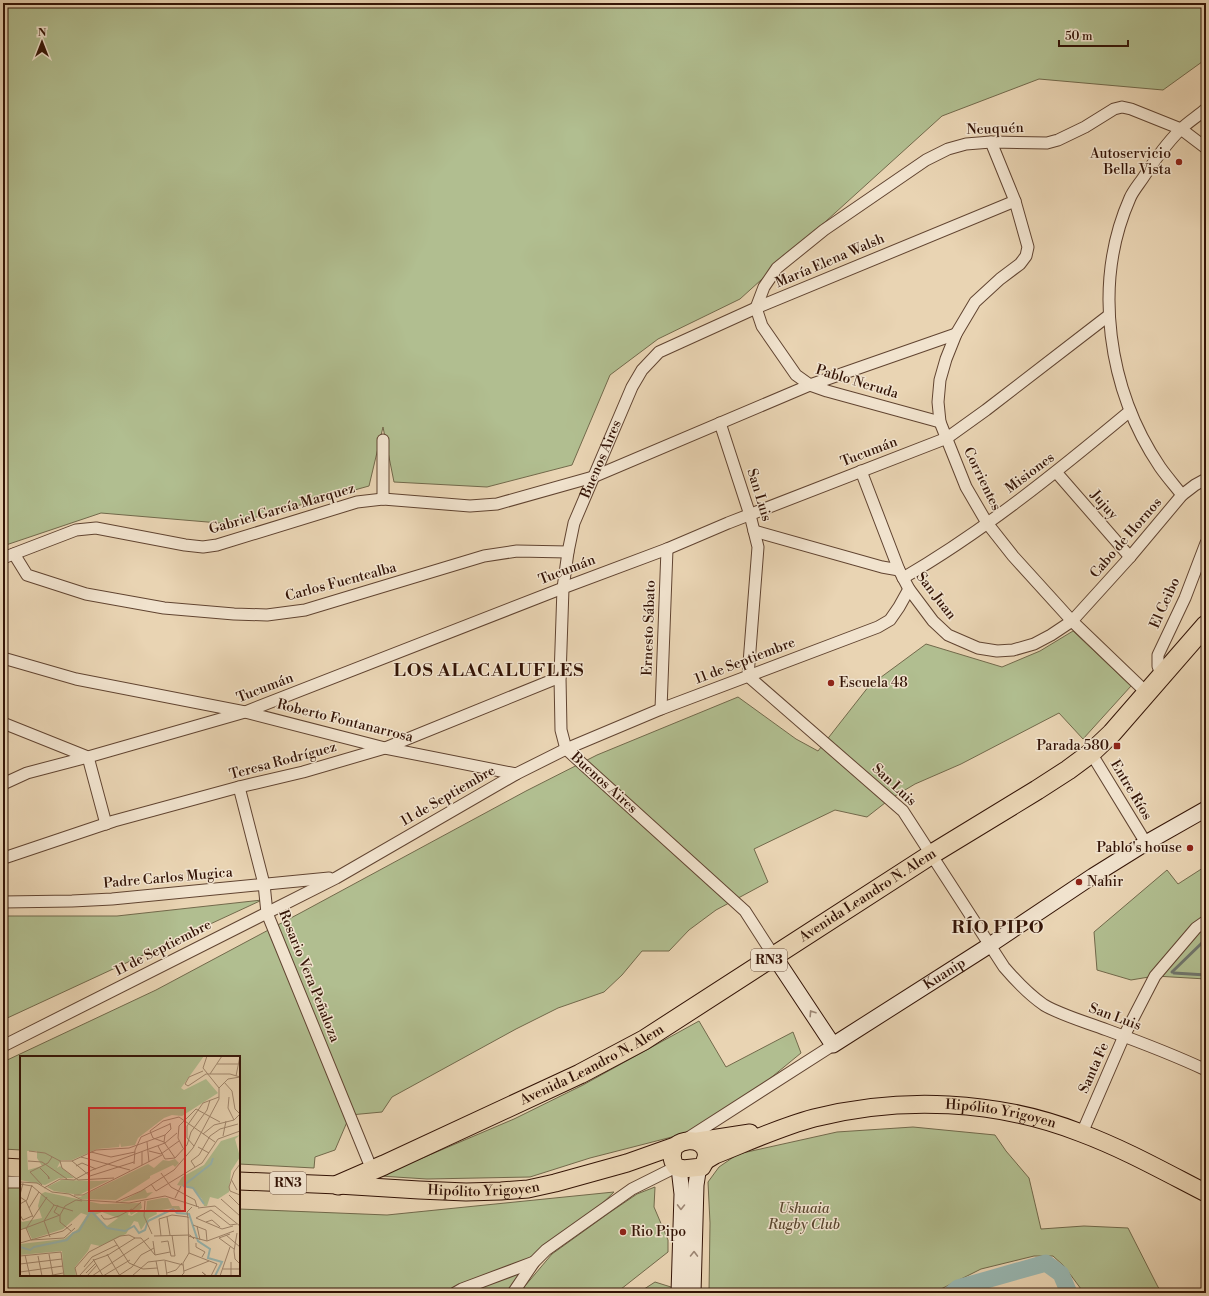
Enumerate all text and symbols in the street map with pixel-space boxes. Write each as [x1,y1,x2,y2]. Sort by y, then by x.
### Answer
north arrow [22,22,62,62]
scale bar [1059,22,1128,48]
text: N [38,26,47,40]
text: 50 m [1065,29,1093,44]
street label: Neuquén [966,119,1025,139]
place label: Autoservicio Bella Vista [1089,145,1172,179]
marker: Autoservicio Bella Vista [1174,157,1184,167]
street label: María Elena Walsh [773,230,888,292]
street label: Pablo Neruda [813,361,901,403]
street label: Buenos Aires [576,417,626,502]
street label: Tucumán [838,433,901,471]
street label: Corrientes [959,444,1005,514]
street label: Misiones [1002,449,1058,497]
street label: San Luis [742,466,776,524]
street label: Gabriel García Marquez [207,479,357,538]
street label: Jujuy [1086,486,1122,524]
street label: Cabo de Hornos [1086,494,1166,582]
street label: Tucumán [536,551,599,589]
street label: Carlos Fuentealba [283,558,399,605]
street label: San Juan [912,568,961,624]
street label: El Ceibo [1146,575,1184,631]
street label: Ernesto Sábato [638,580,660,676]
street label: 11 de Septiembre [692,634,798,688]
district label: LOS ALACALUFLES [393,659,585,682]
street label: Tucumán [234,669,297,707]
place label: Escuela 48 [839,674,908,692]
marker: Escuela 48 [826,678,836,688]
street label: Roberto Fontanarrosa [275,695,416,747]
place label: Parada 580 [1036,737,1109,755]
street label: Teresa Rodríguez [227,738,339,784]
marker: Parada 580 [1112,741,1122,751]
street label: Buenos Aires [566,748,641,818]
street label: Entre Ríos [1106,757,1156,823]
street label: San Luis [868,760,920,810]
street label: 11 de Septiembre [397,762,499,830]
place label: Pablo's house [1097,839,1182,857]
marker: Pablo's house [1185,843,1195,853]
street label: Avenida Leandro N. Alem [795,845,940,947]
street label: Padre Carlos Mugica [103,863,234,893]
place label: Nahir [1087,873,1123,891]
marker: Nahir [1074,877,1084,887]
street label: Rosario Vera Peñaloza [274,907,344,1046]
street label: 11 de Septiembre [112,916,214,980]
district label: RÍO PIPO [952,916,1044,939]
road number: RN3 [751,949,787,971]
street label: Kuanip [920,954,969,994]
street label: San Luis [1086,999,1144,1035]
one-way arrow [809,1010,816,1017]
street label: Avenida Leandro N. Alem [516,1020,668,1110]
street label: Santa Fe [1075,1040,1113,1096]
inset map [20,1056,240,1276]
street label: Hipólito Yrigoyen [945,1096,1059,1133]
road number: RN3 [270,1172,306,1194]
street label: Hipólito Yrigoyen [427,1177,542,1201]
park label: Ushuaia Rugby Club [767,1200,840,1234]
one-way arrow [677,1204,685,1210]
place label: Rio Pipo [631,1223,686,1241]
marker: Rio Pipo [618,1227,628,1237]
one-way arrow [690,1251,698,1257]

